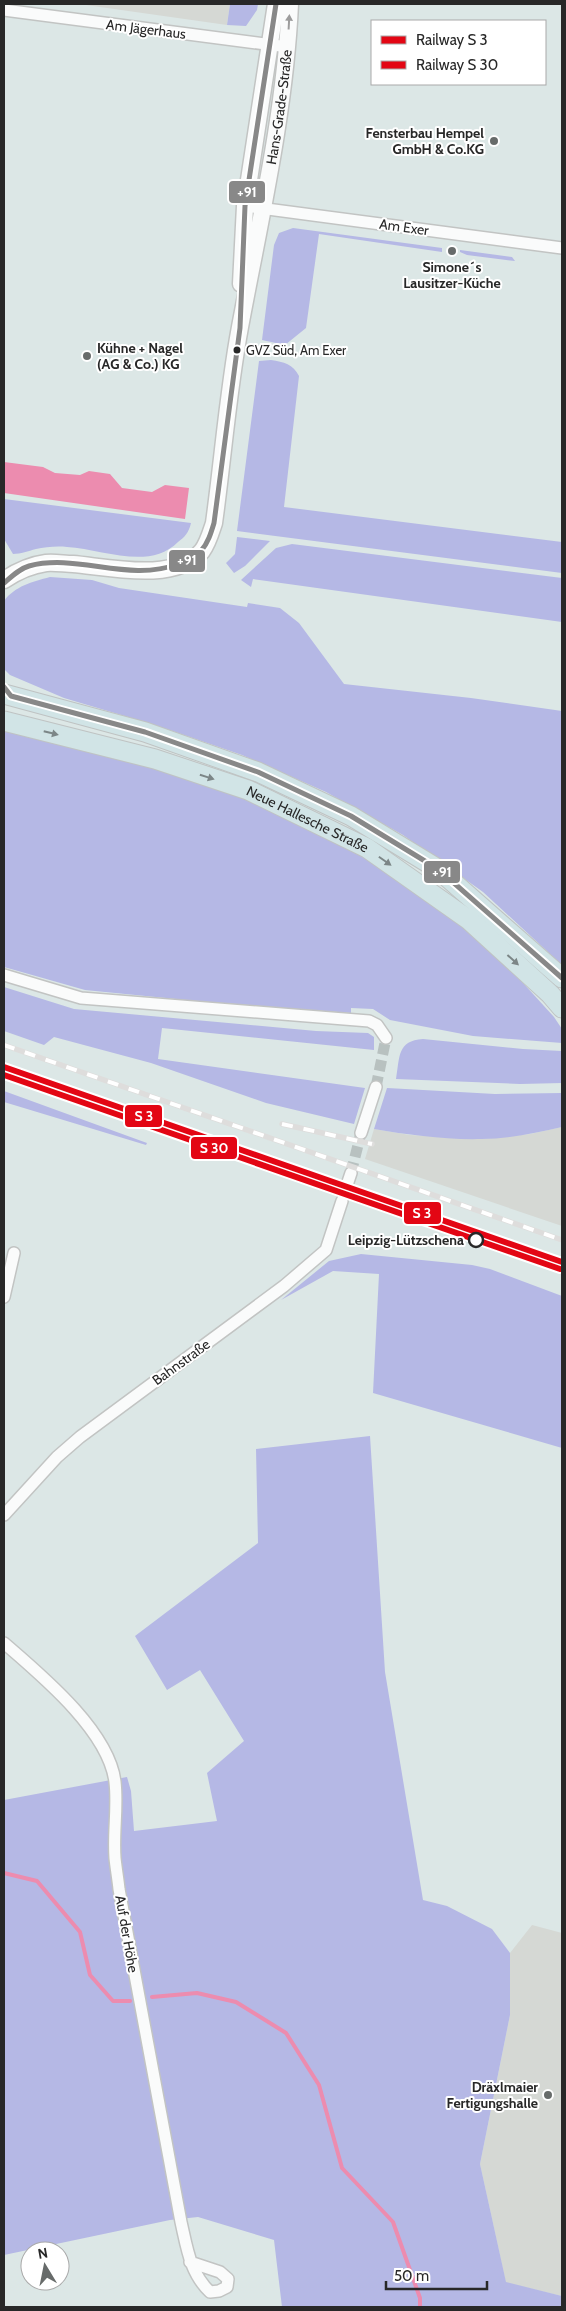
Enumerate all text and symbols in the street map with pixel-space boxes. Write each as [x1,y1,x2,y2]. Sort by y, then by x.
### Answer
one-way arrow [285,13,293,29]
street label: Am Jägerhaus [105,15,187,43]
legend [371,20,546,85]
text: Railway S 3 [416,31,488,49]
street label: Hans-Grade-Straße [262,49,296,166]
text: Railway S 30 [416,56,498,74]
place label: Fensterbau Hempel GmbH & Co.KG [366,124,484,158]
marker: Fensterbau Hempel GmbH & Co.KG [488,135,500,147]
line badge: +91 [228,180,266,204]
text: +91 [237,183,257,201]
street label: Am Exer [378,215,430,239]
marker: Simone´s Lausitzer-Küche [446,245,458,257]
place label: Simone´s Lausitzer-Küche [403,258,501,292]
place label: Kühne + Nagel (AG & Co.) KG [97,339,183,373]
place label: GVZ Süd, Am Exer [246,342,347,358]
marker: GVZ Süd, Am Exer [232,345,242,355]
marker: Kühne + Nagel (AG & Co.) KG [81,350,93,362]
line badge: +91 [168,549,206,573]
text: +91 [177,551,197,569]
one-way arrow [43,729,59,737]
one-way arrow [200,773,215,781]
street label: Neue Hallesche Straße [244,782,372,856]
one-way arrow [378,856,392,866]
line badge: +91 [423,860,461,884]
text: +91 [432,863,452,881]
one-way arrow [507,955,520,966]
line badge: S 3 [124,1104,163,1128]
text: S 3 [135,1107,153,1125]
line badge: S 30 [190,1136,238,1160]
text: S 30 [200,1139,228,1157]
line badge: S 3 [403,1201,442,1225]
text: S 3 [413,1204,431,1222]
place label: Leipzig-Lützschena [348,1231,464,1249]
marker: Leipzig-Lützschena [468,1232,484,1248]
street label: Bahnstraße [149,1335,213,1389]
street label: Auf der Höhe [111,1894,143,1974]
place label: Dräxlmaier Fertigungshalle [447,2078,538,2112]
marker: Dräxlmaier Fertigungshalle [542,2089,554,2101]
north arrow [20,2241,70,2291]
text: N [36,2243,49,2263]
scale bar [386,2258,487,2290]
text: 50 m [394,2267,429,2285]

